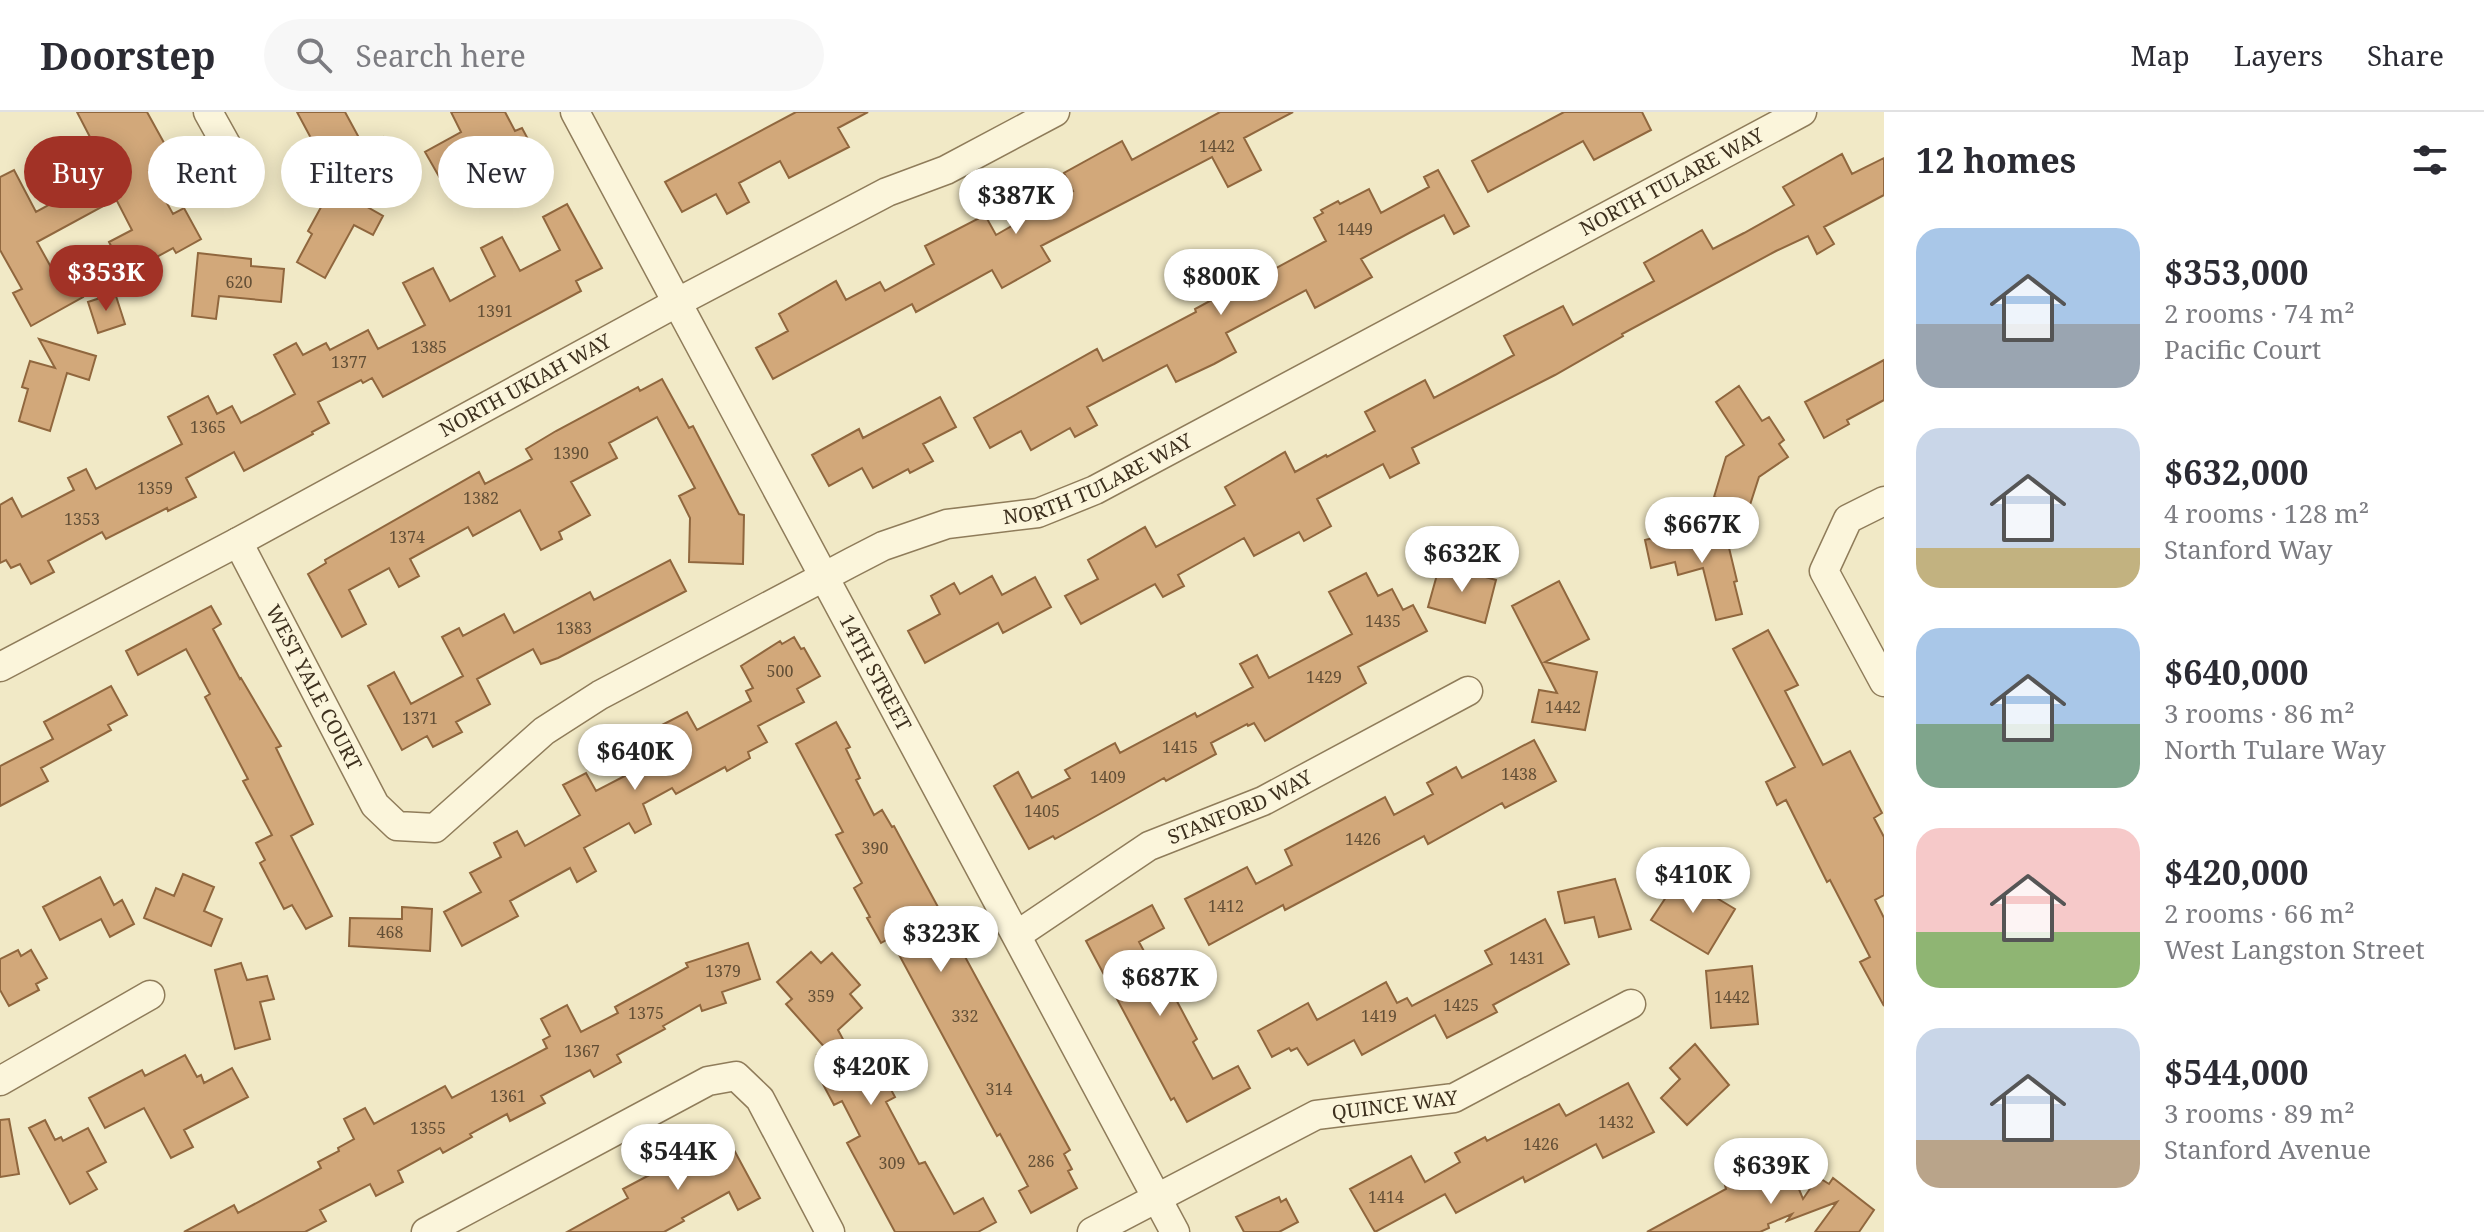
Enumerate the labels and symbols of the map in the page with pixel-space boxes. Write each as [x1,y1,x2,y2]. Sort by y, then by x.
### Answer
street label: NORTH TULARE WAY [1575,121,1769,241]
house number: 1442 [1199,135,1235,157]
pin: $387K [960,168,1072,236]
house number: 1449 [1337,218,1373,240]
pin: $353K [50,245,162,313]
pin: $800K [1165,249,1277,317]
house number: 620 [226,271,252,293]
house number: 1391 [477,300,513,322]
street label: NORTH UKIAH WAY [434,327,616,443]
house number: 1385 [411,336,447,358]
house number: 1377 [331,351,367,373]
house number: 1365 [190,416,226,438]
street label: NORTH TULARE WAY [1001,426,1197,530]
house number: 1390 [553,442,589,464]
house number: 1359 [137,477,173,499]
house number: 1382 [463,487,499,509]
pin: $667K [1646,497,1758,565]
house number: 1353 [64,508,100,530]
house number: 1374 [389,526,425,548]
pin: $632K [1406,526,1518,594]
street label: WEST YALE COURT [260,600,369,775]
street label: 14TH STREET [833,609,918,736]
house number: 1435 [1365,610,1401,632]
house number: 1383 [556,617,592,639]
house number: 500 [767,660,793,682]
house number: 1429 [1306,666,1342,688]
house number: 1442 [1545,696,1581,718]
house number: 1371 [402,707,438,729]
pin: $640K [579,724,691,792]
house number: 1415 [1162,736,1198,758]
street label: STANFORD WAY [1164,763,1317,850]
house number: 1438 [1501,763,1537,785]
house number: 1409 [1090,766,1126,788]
house number: 1405 [1024,800,1060,822]
house number: 1426 [1345,828,1381,850]
house number: 390 [862,837,888,859]
pin: $410K [1637,847,1749,915]
house number: 1412 [1208,895,1244,917]
pin: $323K [885,906,997,974]
house number: 468 [377,921,403,943]
house number: 1431 [1509,947,1545,969]
pin: $687K [1104,950,1216,1018]
house number: 1379 [705,960,741,982]
house number: 359 [808,985,834,1007]
house number: 1442 [1714,986,1750,1008]
house number: 1425 [1443,994,1479,1016]
house number: 1375 [628,1002,664,1024]
house number: 332 [952,1005,978,1027]
house number: 1419 [1361,1005,1397,1027]
pin: $420K [815,1039,927,1107]
house number: 1367 [564,1040,600,1062]
house number: 314 [986,1078,1012,1100]
street label: QUINCE WAY [1330,1084,1460,1126]
house number: 1361 [490,1085,526,1107]
house number: 1432 [1598,1111,1634,1133]
house number: 1355 [410,1117,446,1139]
pin: $544K [622,1124,734,1192]
house number: 1426 [1523,1133,1559,1155]
pin: $639K [1715,1138,1827,1206]
house number: 286 [1028,1150,1054,1172]
house number: 309 [879,1152,905,1174]
house number: 1414 [1368,1186,1404,1208]

